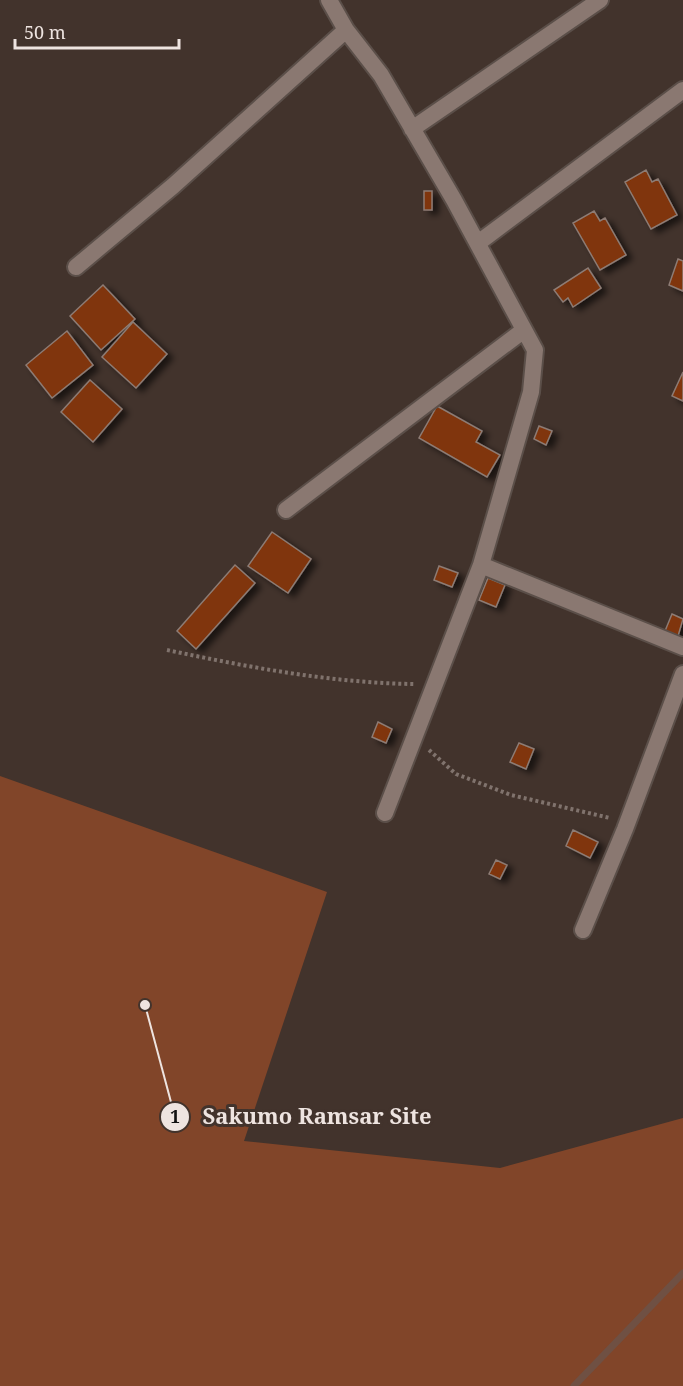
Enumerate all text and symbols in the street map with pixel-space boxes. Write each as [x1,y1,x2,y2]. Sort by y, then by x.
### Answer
scale bar [15,12,178,50]
text: 50 m [24,20,66,44]
callout: Sakumo Ramsar Site [160,1097,444,1137]
text: Sakumo Ramsar Site [202,1100,432,1130]
text: 1 [170,1104,180,1128]

